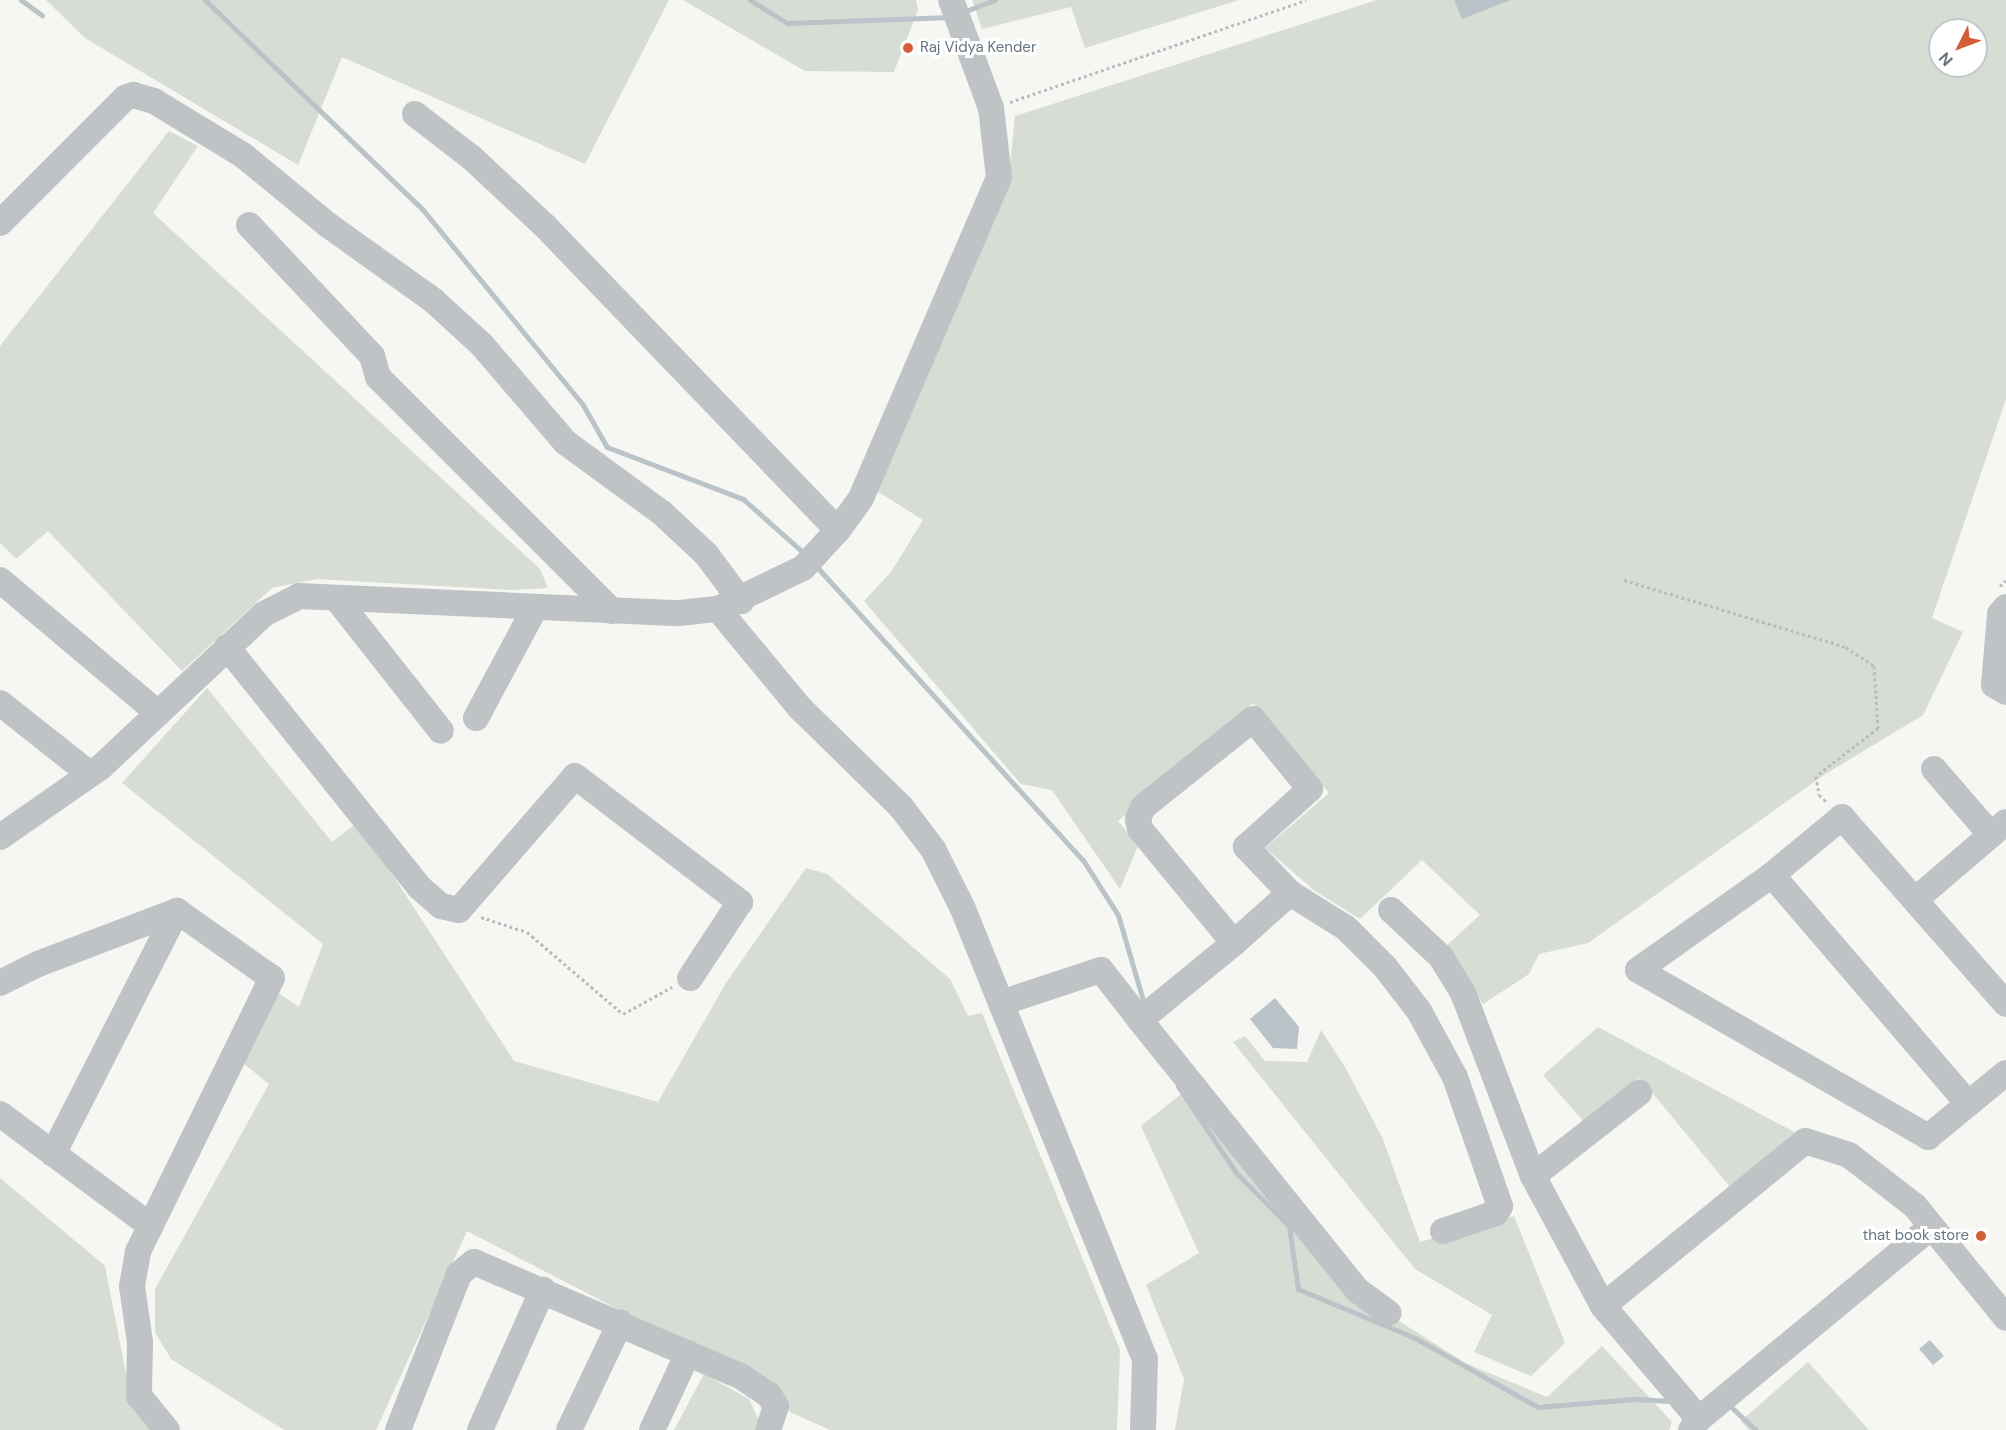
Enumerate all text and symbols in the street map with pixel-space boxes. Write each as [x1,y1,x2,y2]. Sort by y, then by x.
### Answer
north arrow [1928,18,1988,78]
place label: Raj Vidya Kender [920,39,1036,57]
marker: Raj Vidya Kender [901,41,915,55]
text: N [1934,48,1957,70]
place label: that book store [1862,1227,1969,1245]
marker: that book store [1974,1229,1988,1243]

